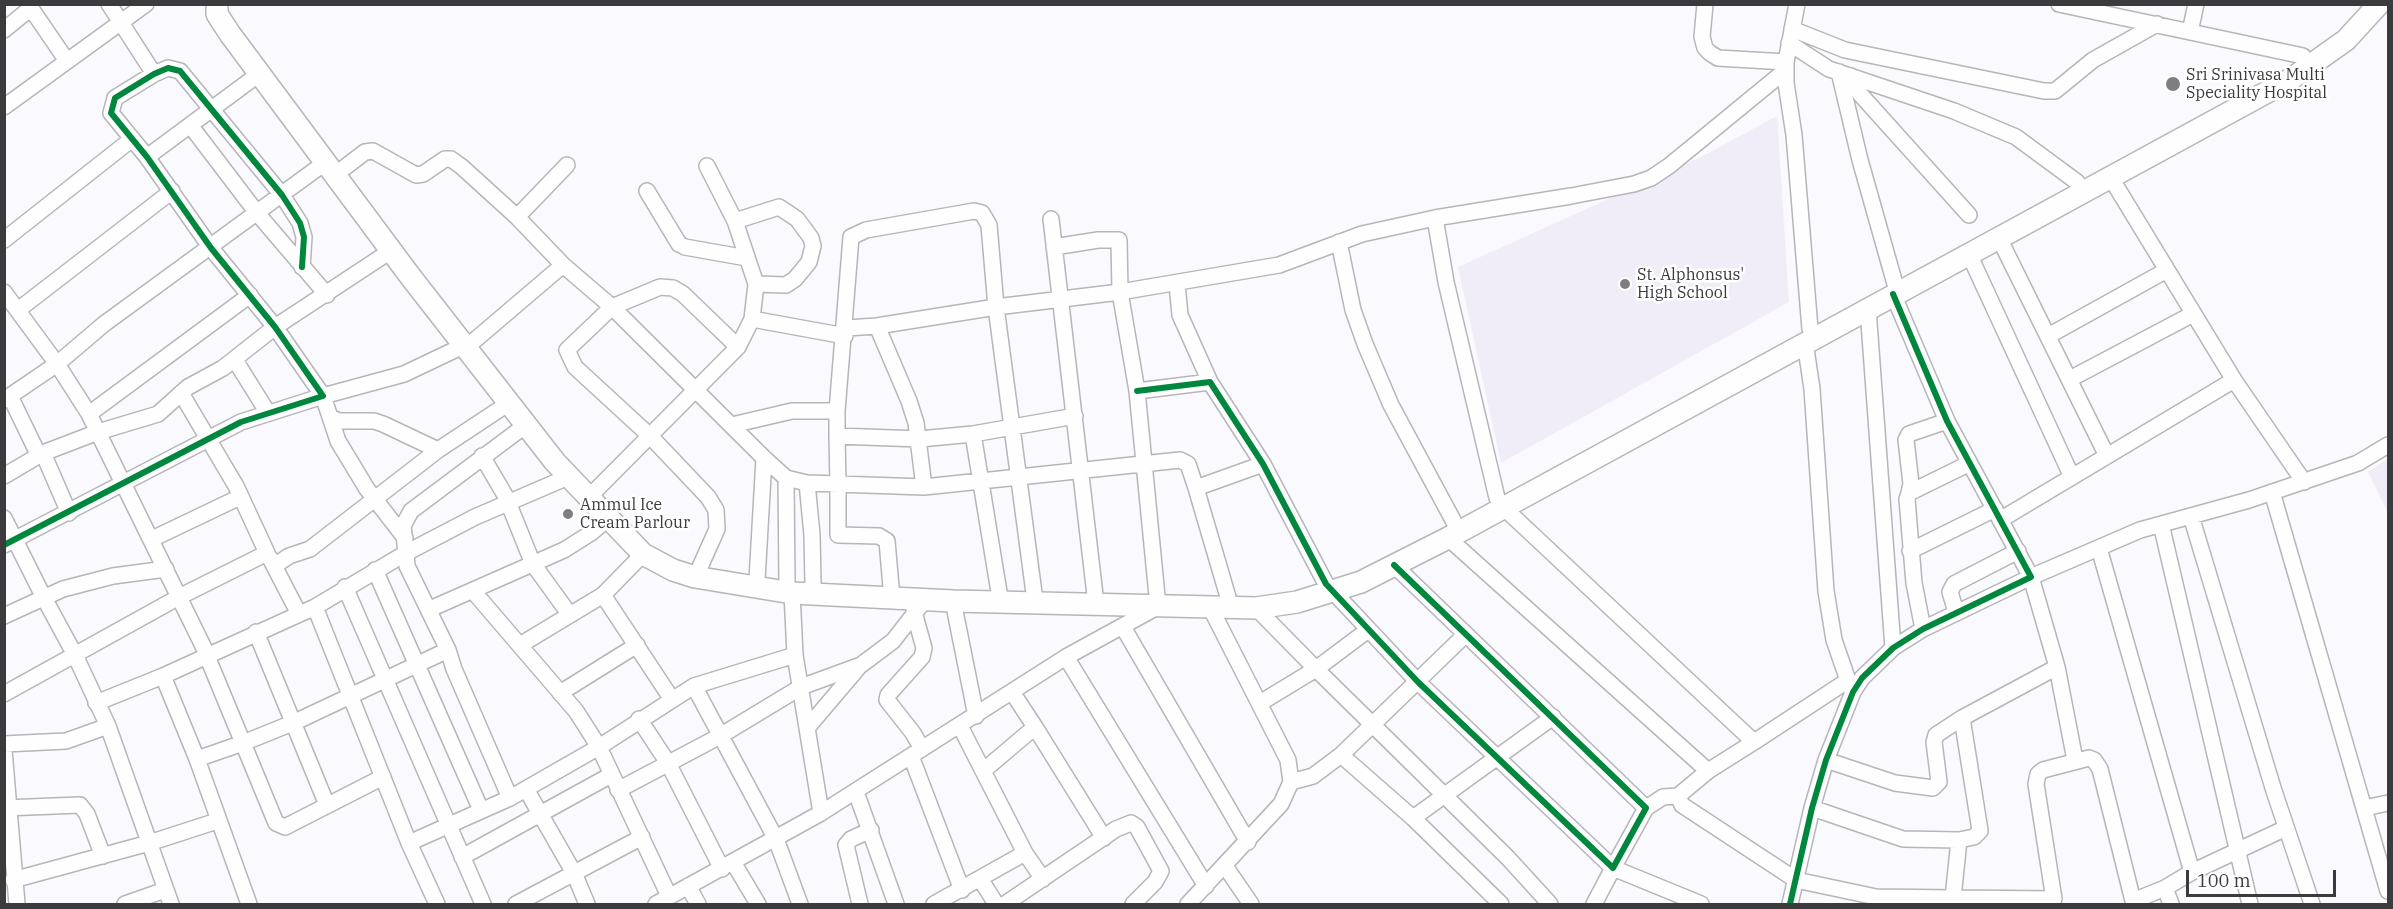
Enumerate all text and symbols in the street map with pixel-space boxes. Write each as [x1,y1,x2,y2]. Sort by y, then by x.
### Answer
place label: Sri Srinivasa Multi Speciality Hospital [2186,65,2327,103]
marker: Sri Srinivasa Multi Speciality Hospital [2164,75,2182,93]
place label: St. Alphonsus' High School [1637,265,1744,303]
marker: St. Alphonsus' High School [1618,277,1632,291]
place label: Ammul Ice Cream Parlour [580,495,690,533]
marker: Ammul Ice Cream Parlour [561,507,575,521]
scale bar [2189,858,2339,896]
text: 100 m [2197,869,2251,892]

